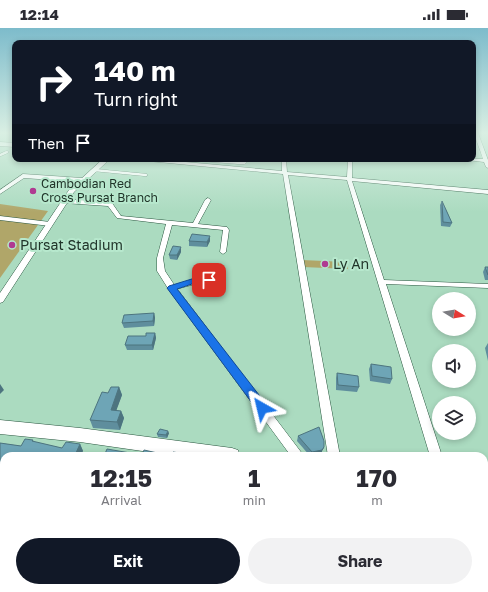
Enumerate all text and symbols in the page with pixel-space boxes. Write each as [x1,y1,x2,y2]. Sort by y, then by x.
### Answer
text: 12:14 [20,5,59,23]
text: 140 m [94,54,176,87]
icon: right [28,56,80,108]
text: Turn right [94,88,178,110]
icon: arrive [72,132,94,154]
text: Then [28,134,64,152]
place label: Cambodian Red Cross Pursat Branch [41,176,158,205]
marker: Cambodian Red Cross Pursat Branch [28,186,38,196]
place label: Pursat Stadium [20,236,123,253]
marker: Pursat Stadium [7,240,17,250]
place label: Ly An [333,255,369,272]
marker: Ly An [320,259,330,269]
pin [192,263,226,297]
icon: arrive [198,269,220,291]
north arrow [432,292,476,336]
map controls [432,292,476,440]
button: sound [432,344,476,388]
position arrow [241,387,283,429]
button: layers [432,396,476,440]
text: 12:15 [91,463,152,492]
text: 1 [248,463,260,492]
text: 170 [356,463,397,492]
text: Arrival [101,492,142,508]
text: min [243,492,266,508]
text: m [371,492,383,508]
button: Exit [16,538,240,584]
button: Share [248,538,472,584]

